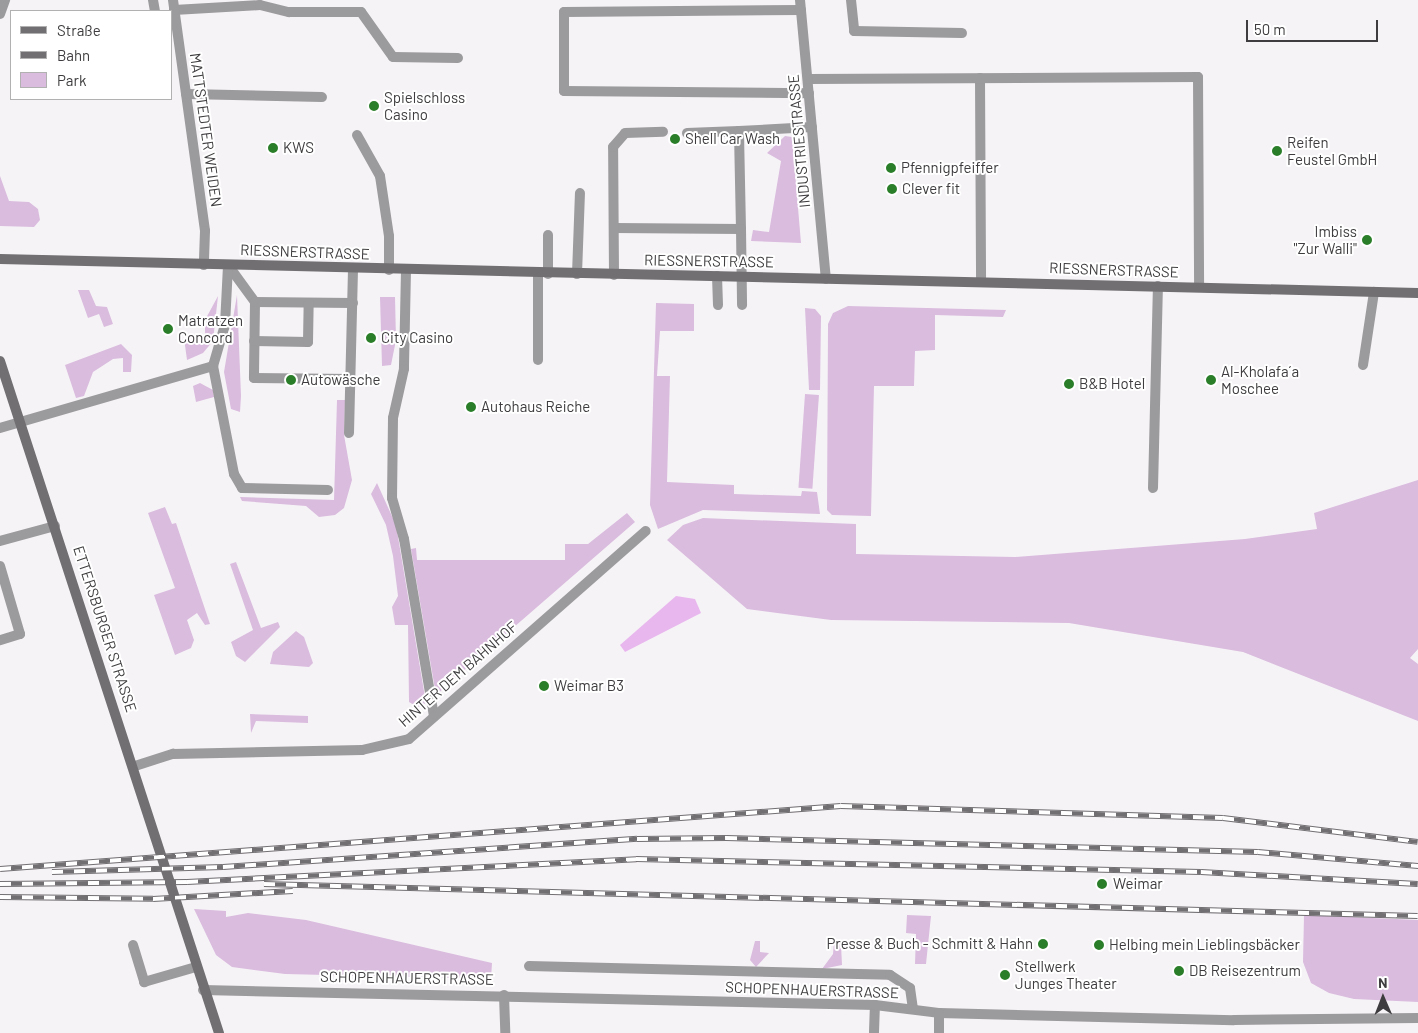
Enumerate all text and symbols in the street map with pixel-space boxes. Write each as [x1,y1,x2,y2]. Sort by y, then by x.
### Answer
legend [10,10,172,100]
scale bar [1248,10,1380,42]
text: 50 m [1254,20,1286,38]
text: Straße [57,21,101,39]
text: Bahn [57,46,90,64]
street label: MATTSTEDTER WEIDEN [186,52,226,208]
text: Park [57,71,86,89]
street label: INDUSTRIESTRASSE [784,74,814,208]
place label: Spielschloss Casino [384,88,465,123]
marker: Spielschloss Casino [368,100,380,112]
place label: Shell Car Wash [685,130,780,148]
marker: Shell Car Wash [669,133,681,145]
place label: Reifen Feustel GmbH [1287,133,1377,168]
place label: KWS [283,139,314,157]
marker: KWS [267,142,279,154]
marker: Reifen Feustel GmbH [1271,145,1283,157]
place label: Pfennigpfeiffer [901,159,999,177]
marker: Pfennigpfeiffer [885,162,897,174]
place label: Clever fit [902,180,960,198]
marker: Clever fit [886,183,898,195]
place label: Imbiss "Zur Walli" [1294,222,1357,257]
marker: Imbiss "Zur Walli" [1361,234,1373,246]
street label: RIESSNERSTRASSE [240,241,370,263]
street label: RIESSNERSTRASSE [644,251,774,271]
street label: RIESSNERSTRASSE [1049,259,1179,281]
place label: Matratzen Concord [178,311,243,346]
marker: Matratzen Concord [162,323,174,335]
place label: City Casino [381,329,453,347]
marker: City Casino [365,332,377,344]
place label: Al-Kholafa´a Moschee [1221,362,1299,397]
place label: Autowäsche [301,371,381,389]
marker: Autowäsche [285,374,297,386]
marker: Al-Kholafa´a Moschee [1205,374,1217,386]
place label: B&B Hotel [1079,375,1145,393]
marker: B&B Hotel [1063,378,1075,390]
place label: Autohaus Reiche [481,398,590,416]
marker: Autohaus Reiche [465,401,477,413]
street label: ETTERSBURGER STRASSE [70,544,140,714]
street label: HINTER DEM BAHNHOF [395,618,521,730]
place label: Weimar B3 [554,677,624,695]
marker: Weimar B3 [538,680,550,692]
place label: Weimar [1113,875,1163,893]
marker: Weimar [1095,877,1109,891]
place label: Presse & Buch - Schmitt & Hahn [826,935,1033,953]
place label: Helbing mein Lieblingsbäcker [1109,936,1300,954]
marker: Presse & Buch - Schmitt & Hahn [1037,938,1049,950]
marker: Helbing mein Lieblingsbäcker [1093,939,1105,951]
place label: Stellwerk Junges Theater [1015,957,1117,992]
place label: DB Reisezentrum [1189,962,1301,980]
marker: DB Reisezentrum [1173,965,1185,977]
street label: SCHOPENHAUERSTRASSE [320,967,494,989]
marker: Stellwerk Junges Theater [999,969,1011,981]
north arrow [1358,973,1408,1023]
text: N [1378,974,1388,991]
street label: SCHOPENHAUERSTRASSE [725,978,899,1002]

